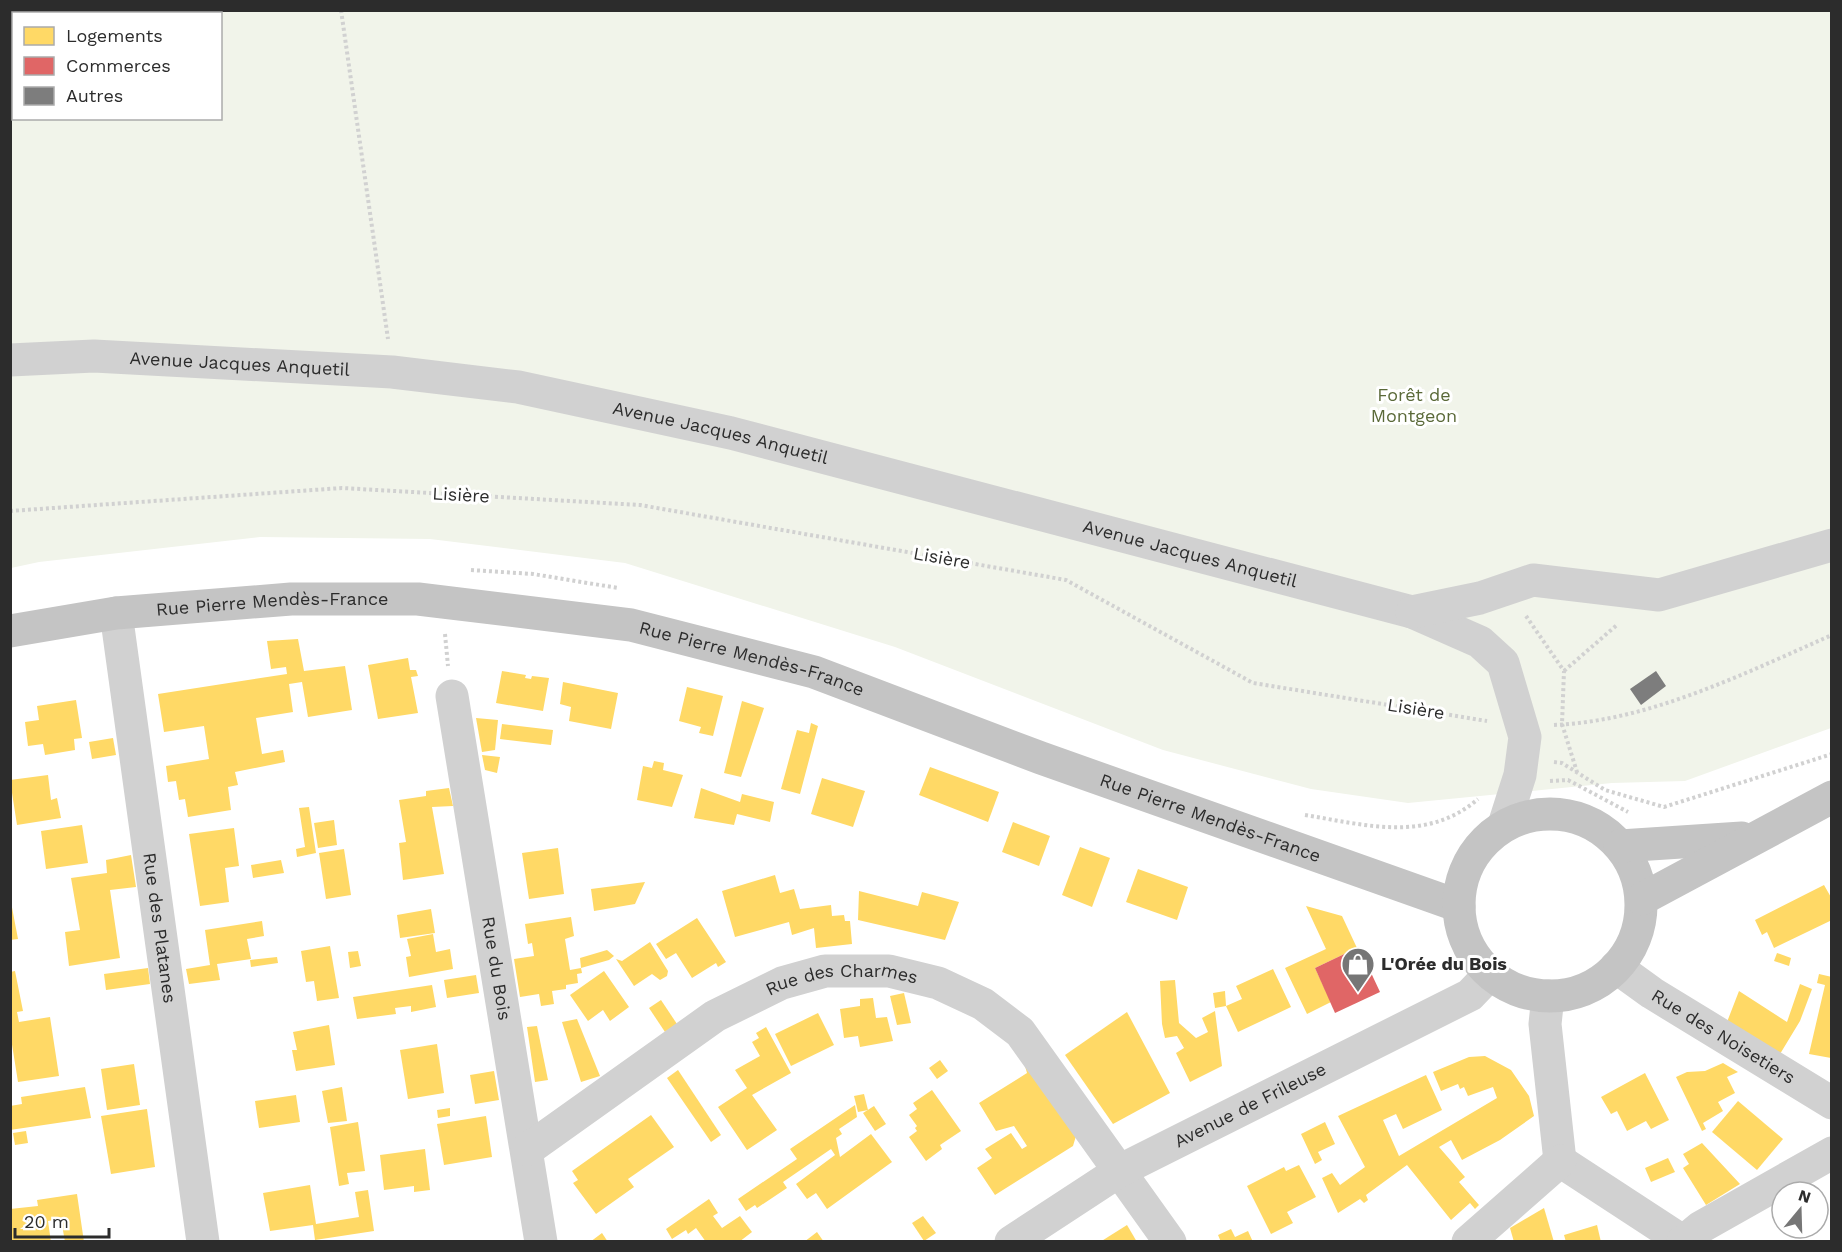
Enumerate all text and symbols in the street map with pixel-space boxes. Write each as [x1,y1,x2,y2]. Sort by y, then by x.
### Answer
legend [12,12,222,120]
text: Logements [66,25,163,46]
text: Commerces [66,55,171,76]
text: Autres [66,85,123,106]
street label: Avenue Jacques Anquetil [129,347,351,380]
park label: Forêt de Montgeon [1371,384,1457,426]
street label: Avenue Jacques Anquetil [611,397,831,468]
street label: Lisière [432,483,490,506]
street label: Avenue Jacques Anquetil [1081,515,1300,592]
street label: Lisière [912,542,972,573]
street label: Rue Pierre Mendès-France [155,588,388,620]
street label: Rue Pierre Mendès-France [637,617,867,700]
street label: Lisière [1386,694,1446,723]
street label: Rue Pierre Mendès-France [1097,769,1324,866]
street label: Rue des Platanes [139,851,181,1005]
street label: Rue du Bois [478,915,516,1022]
shop icon: L'Orée du Bois [1340,946,1376,993]
place label: L'Orée du Bois [1381,953,1507,974]
street label: Rue des Charmes [762,958,920,999]
street label: Rue des Noisetiers [1648,984,1799,1088]
street label: Avenue de Frileuse [1171,1058,1329,1152]
north arrow [1770,1180,1830,1240]
text: N [1796,1185,1813,1207]
scale bar [15,1201,110,1239]
text: 20 m [24,1211,69,1232]

